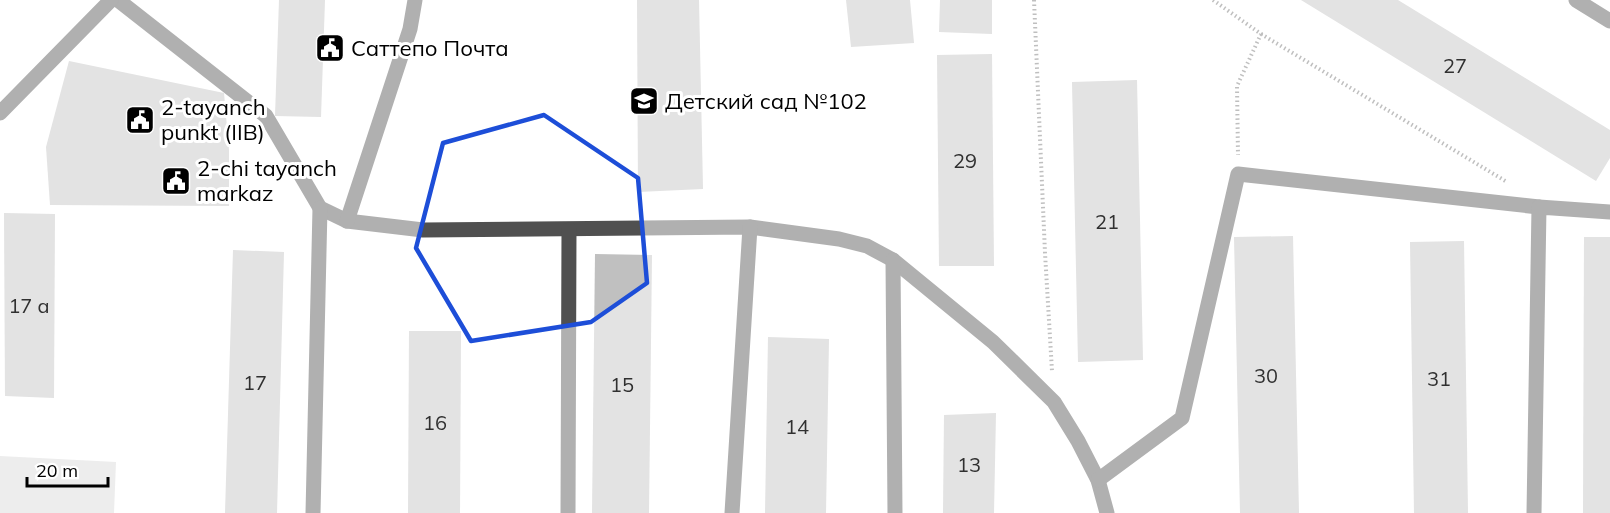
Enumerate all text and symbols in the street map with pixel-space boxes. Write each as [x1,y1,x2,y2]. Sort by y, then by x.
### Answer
public building icon: Саттепо Почта [314,32,346,64]
place label: Саттепо Почта [351,34,509,62]
house number: 27 [1443,53,1467,78]
school or university icon: Детский сад №102 [628,85,660,117]
place label: Детский сад №102 [665,87,867,115]
place label: 2-tayanch punkt (IIB) [161,93,266,146]
public building icon: 2-tayanch punkt (IIB) [124,104,156,136]
house number: 29 [953,148,977,173]
place label: 2-chi tayanch markaz [197,154,337,207]
public building icon: 2-chi tayanch markaz [160,165,192,197]
house number: 21 [1095,209,1119,234]
house number: 17 a [8,293,50,318]
house number: 30 [1254,363,1278,388]
house number: 31 [1427,366,1451,391]
house number: 17 [243,370,267,395]
house number: 15 [610,372,634,397]
house number: 16 [423,410,447,435]
house number: 14 [785,414,809,439]
scale bar [27,450,108,488]
house number: 13 [957,452,981,477]
text: 20 m [36,459,78,482]

